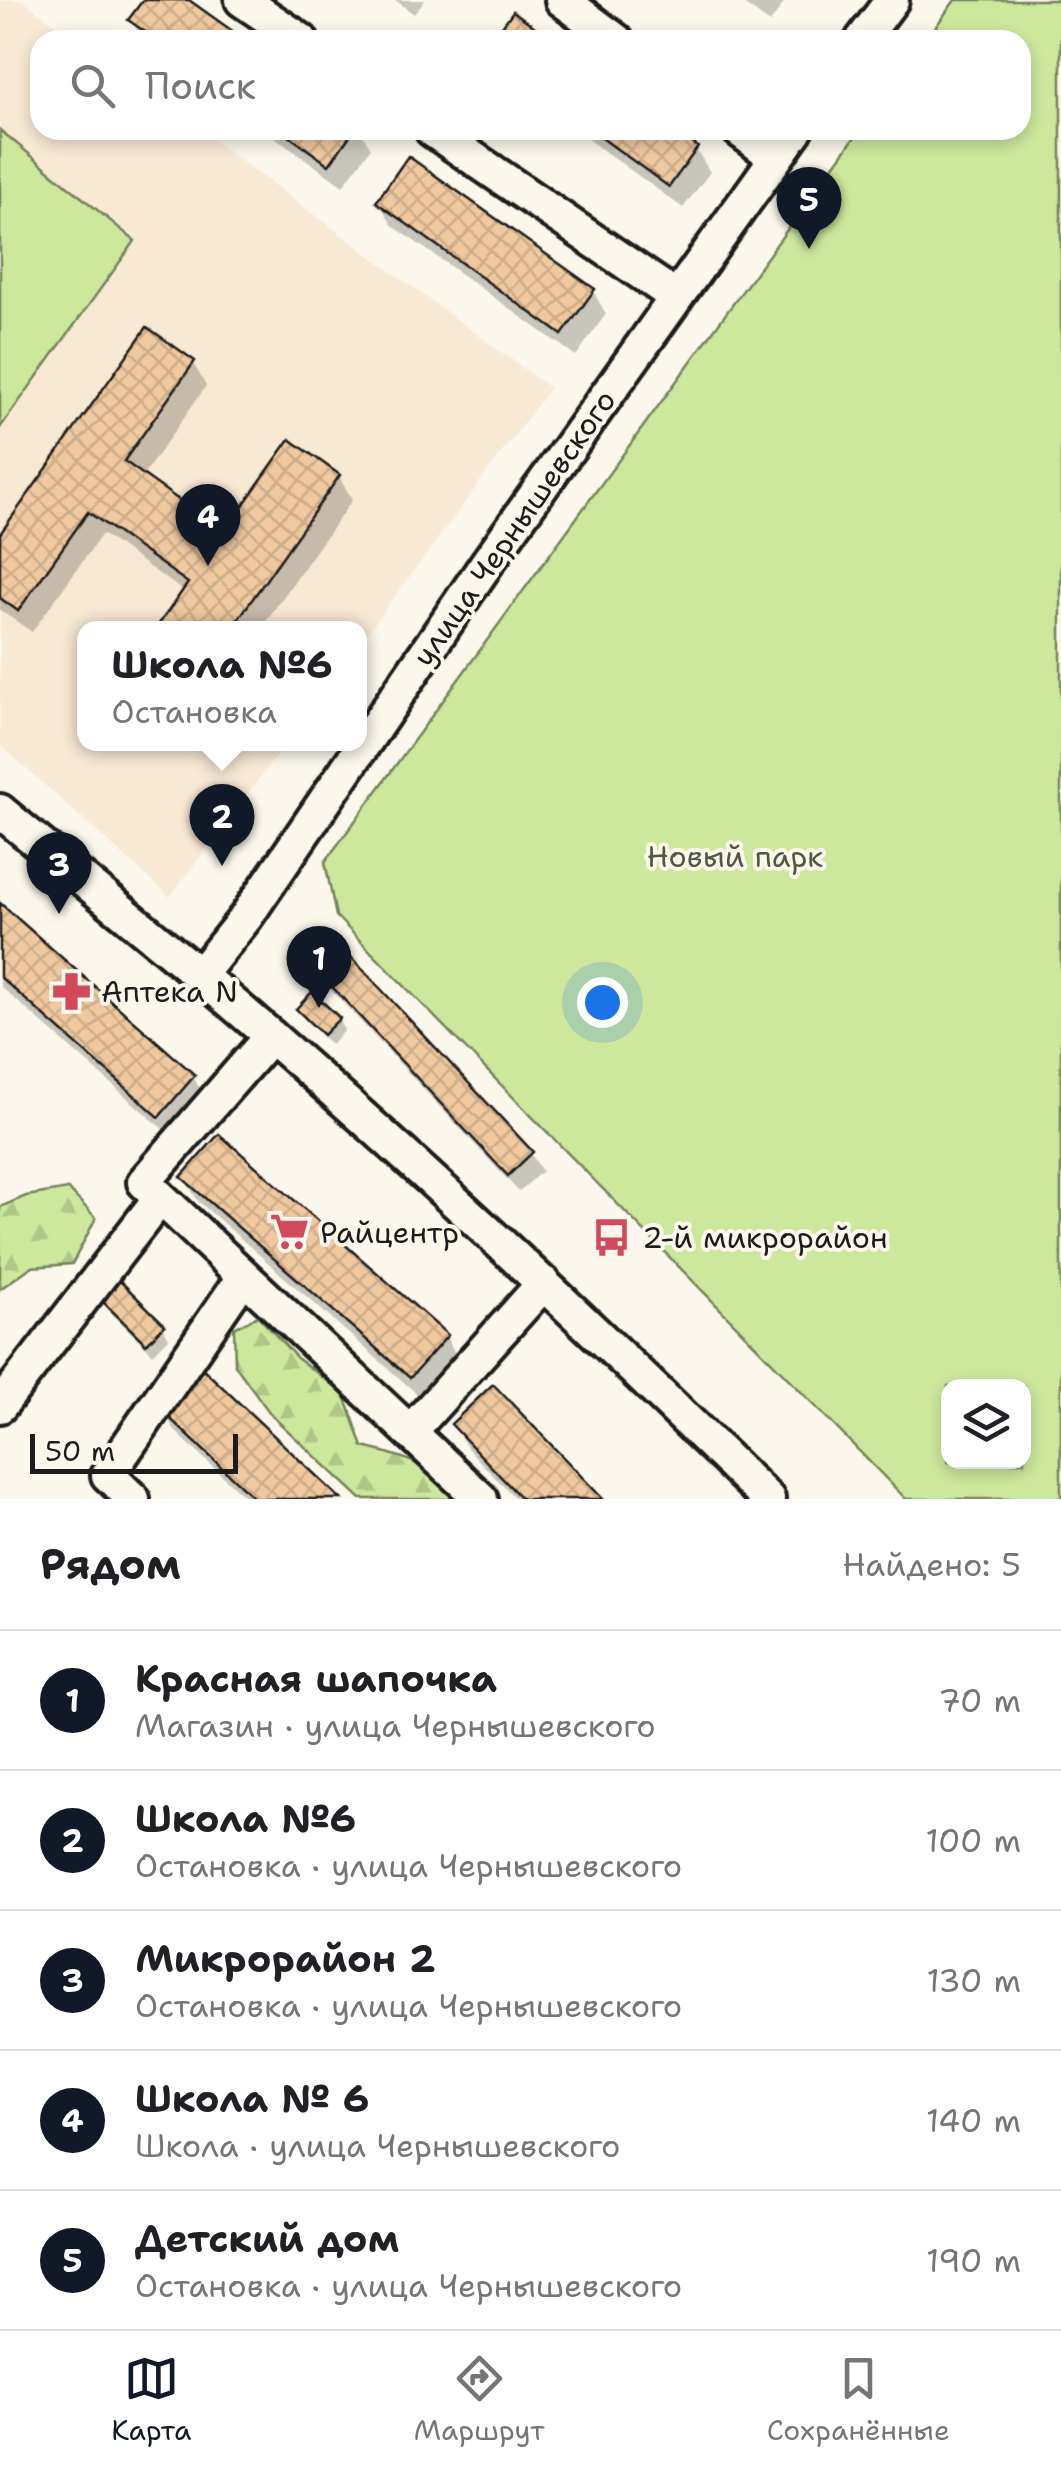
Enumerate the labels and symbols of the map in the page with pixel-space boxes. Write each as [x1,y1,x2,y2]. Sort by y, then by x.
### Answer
pin: 5 [776,166,842,249]
street label: улица Чернышевского [403,382,625,674]
pin: 4 [176,484,240,566]
pin: 2 [190,784,254,866]
pin: 3 [27,832,92,914]
park label: Новый парк [647,836,823,877]
pin: 1 [286,926,352,1008]
pharmacy icon: Аптека N [50,970,92,1012]
place label: Аптека N [101,971,238,1012]
your location [577,977,628,1028]
supermarket icon: Райцентр [269,1211,311,1253]
place label: Райцентр [320,1212,459,1253]
bus stop icon: 2-й микрорайон [591,1216,633,1258]
place label: 2-й микрорайон [642,1217,888,1258]
scale bar [30,1429,238,1474]

